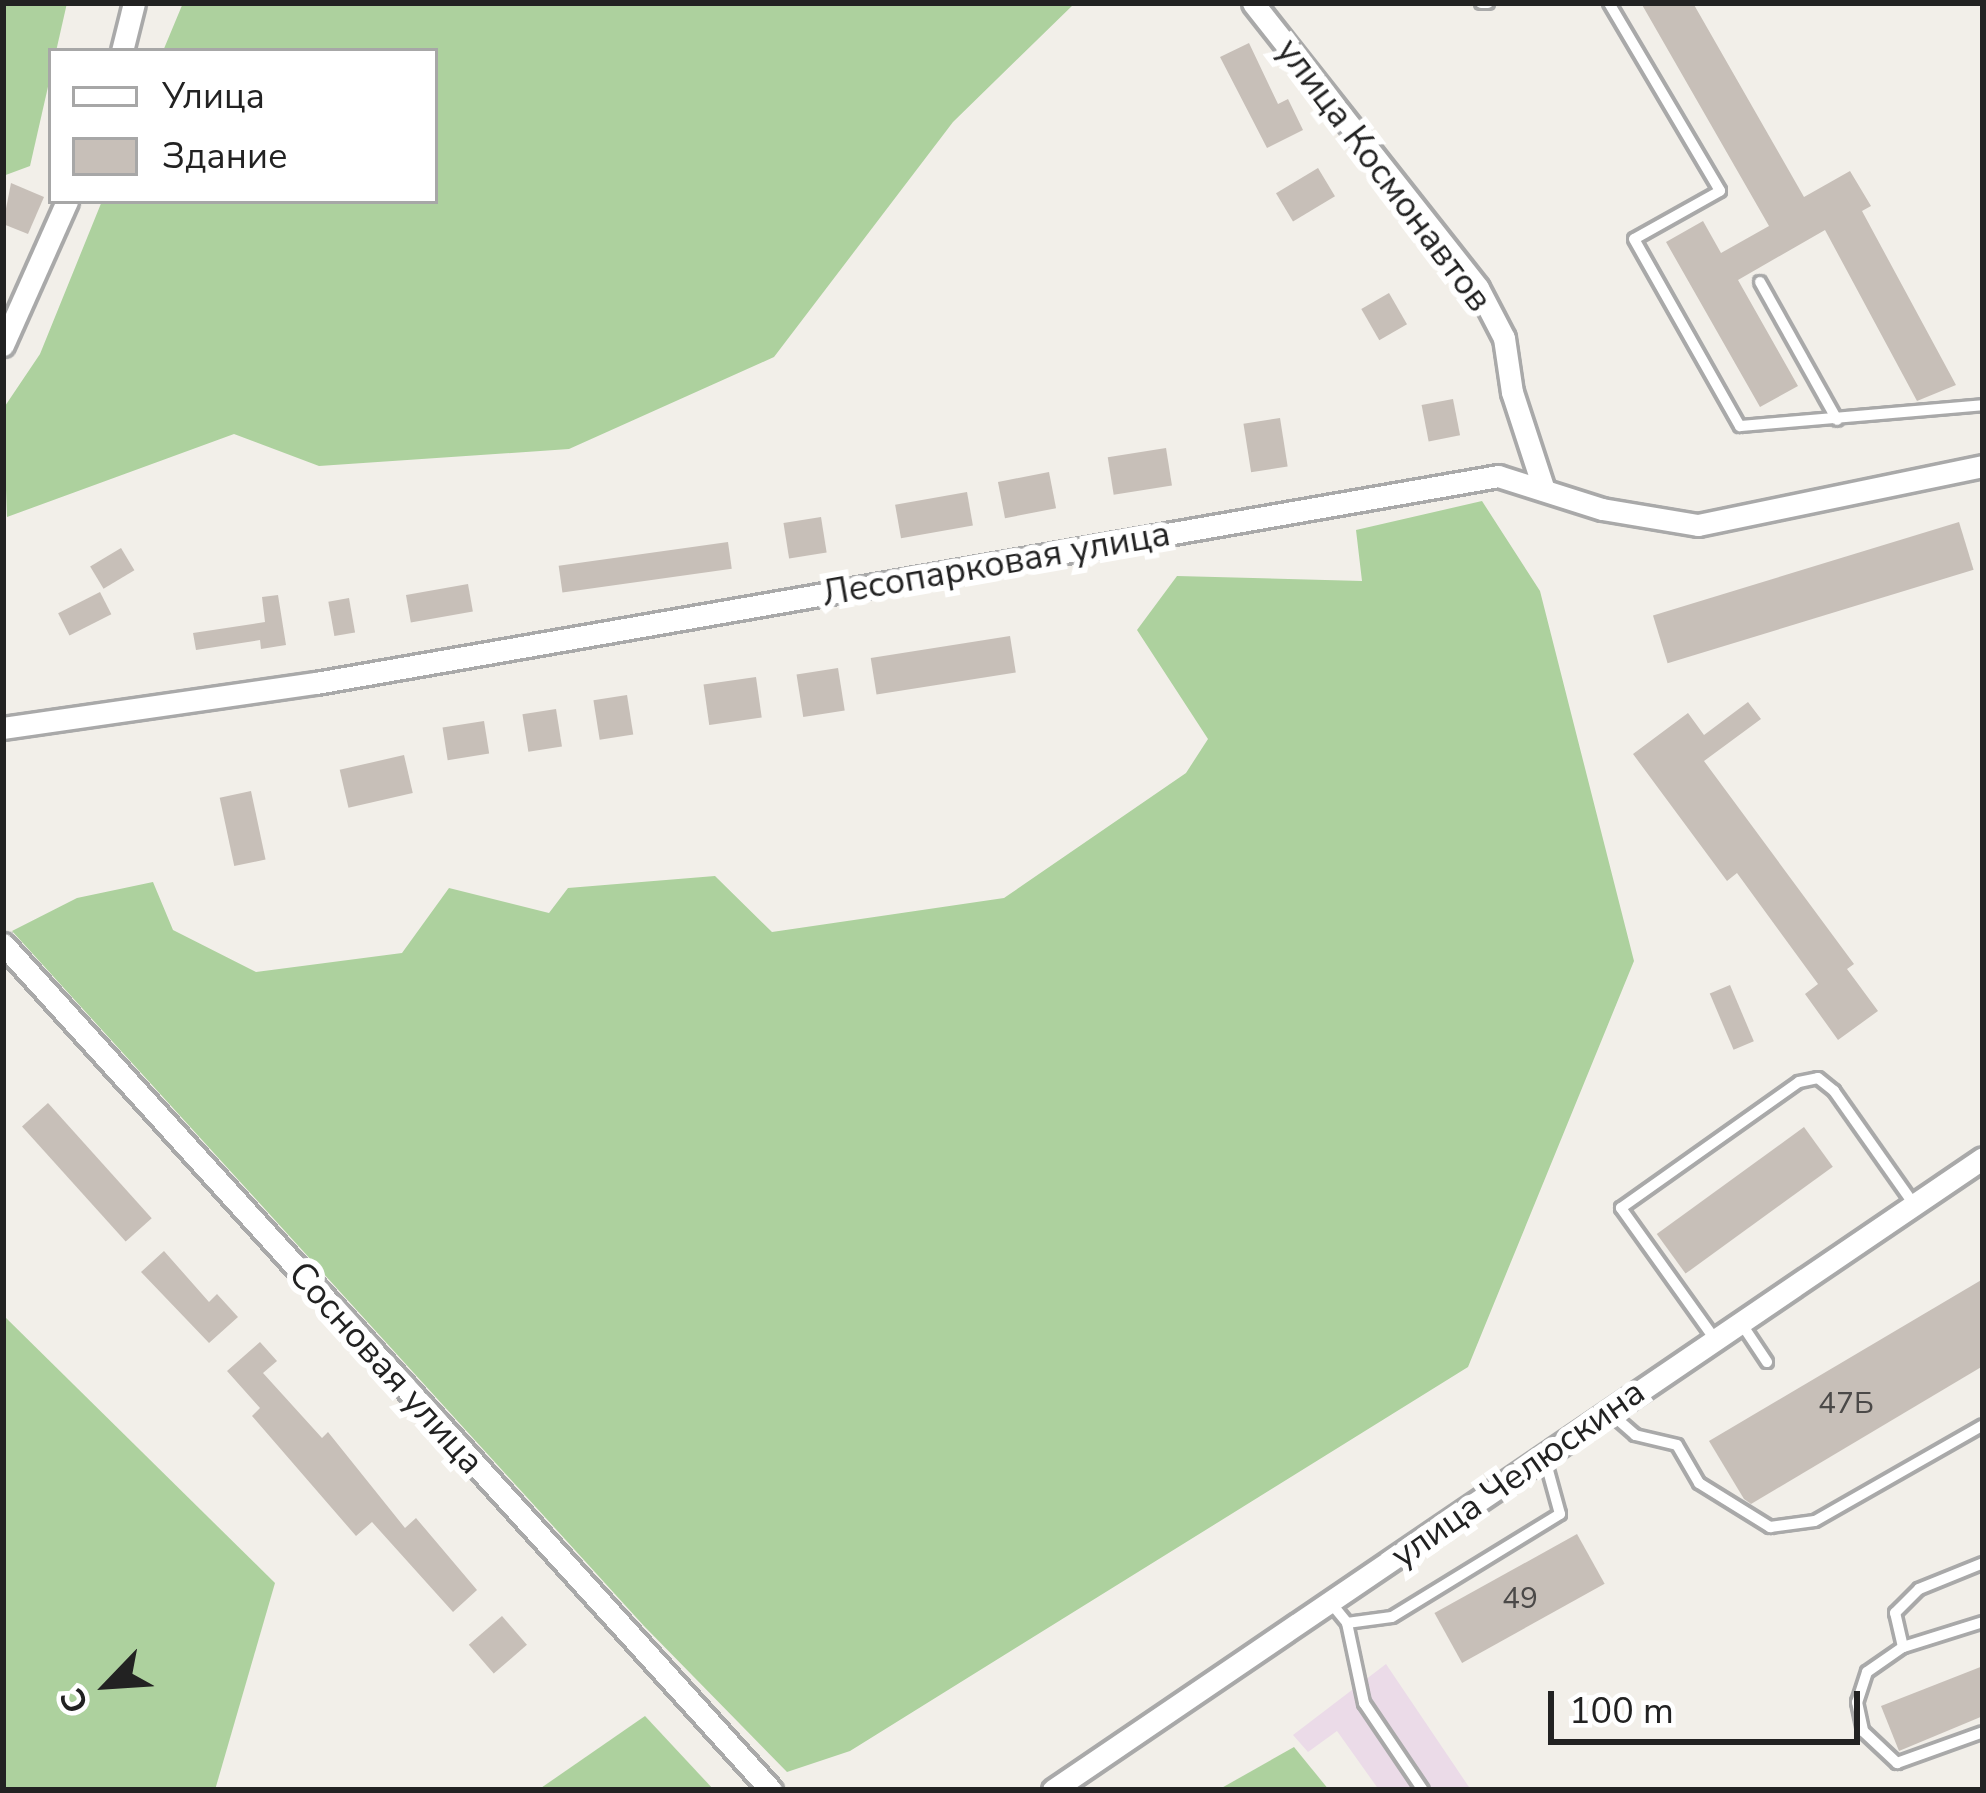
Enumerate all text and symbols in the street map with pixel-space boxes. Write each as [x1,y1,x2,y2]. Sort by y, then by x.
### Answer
street label: улица Космонавтов [1267,30,1501,320]
legend [48,48,438,204]
text: Улица [162,72,265,121]
text: Здание [162,132,287,181]
street label: Лесопарковая улица [819,512,1173,616]
street label: Сосновая улица [279,1253,493,1483]
street label: улица Челюскина [1383,1370,1653,1578]
house number: 47Б [1818,1386,1874,1422]
house number: 49 [1502,1581,1538,1617]
north arrow [48,1625,168,1745]
scale bar [1554,1667,1866,1741]
text: С [50,1681,100,1720]
text: 100 m [1569,1687,1674,1736]

